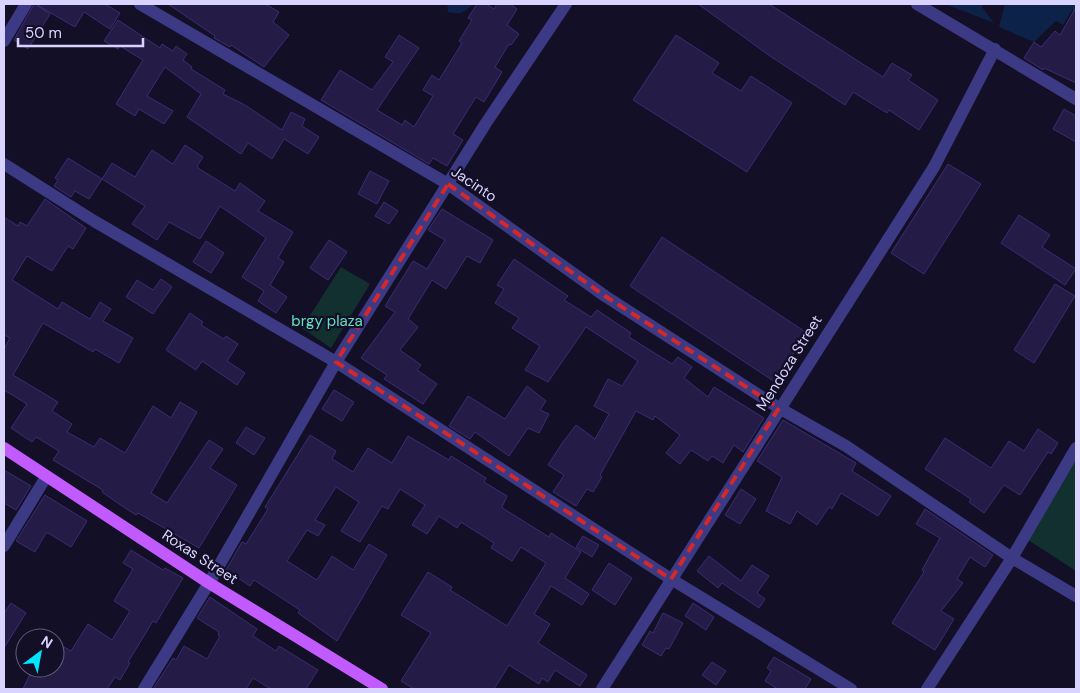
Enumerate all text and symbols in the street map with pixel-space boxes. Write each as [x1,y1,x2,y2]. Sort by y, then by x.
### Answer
scale bar [18,15,142,47]
text: 50 m [25,23,62,43]
street label: Jacinto [447,161,501,207]
park label: brgy plaza [291,311,363,331]
street label: Mendoza Street [751,311,827,415]
street label: Roxas Street [158,525,242,589]
north arrow [15,628,65,678]
text: N [38,632,56,652]

